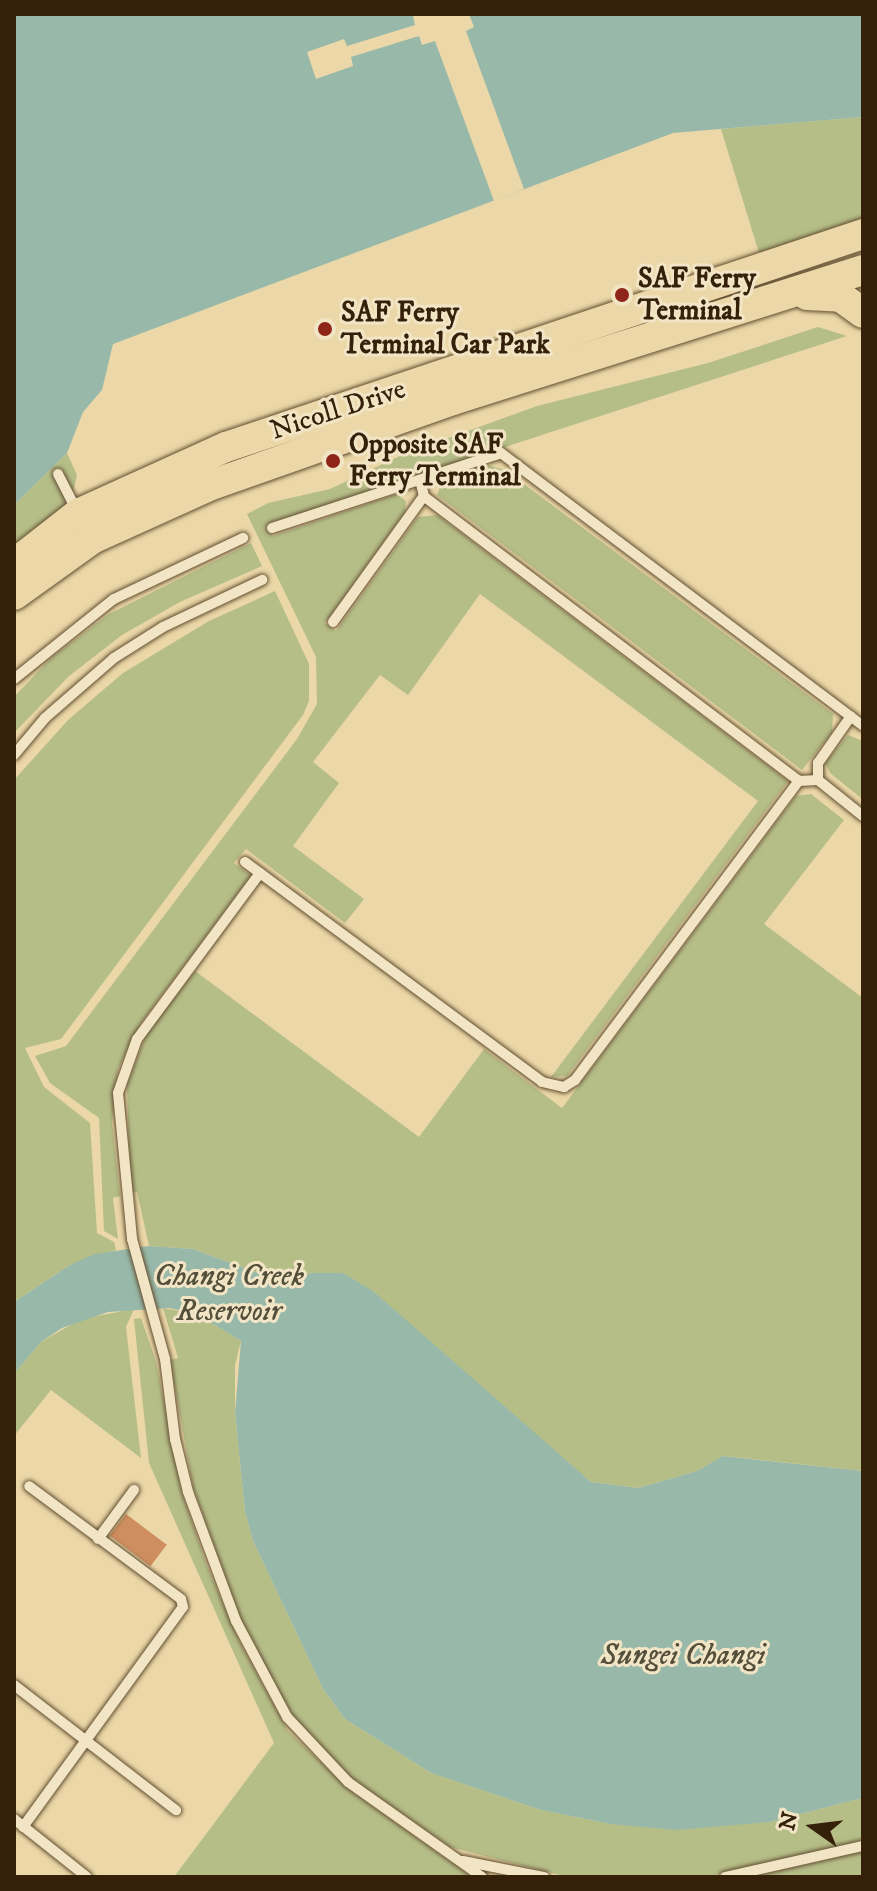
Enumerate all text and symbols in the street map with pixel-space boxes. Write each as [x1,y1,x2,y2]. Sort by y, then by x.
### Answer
place label: SAF Ferry Terminal [638,262,756,328]
marker: SAF Ferry Terminal [613,286,631,304]
place label: SAF Ferry Terminal Car Park [341,296,550,362]
marker: SAF Ferry Terminal Car Park [316,320,334,338]
street label: Nicoll Drive [266,372,410,448]
place label: Opposite SAF Ferry Terminal [349,428,521,494]
marker: Opposite SAF Ferry Terminal [324,452,342,470]
water label: Changi Creek Reservoir [154,1259,304,1330]
water label: Sungei Changi [601,1638,765,1674]
north arrow [773,1787,853,1867]
text: N [774,1809,805,1833]

